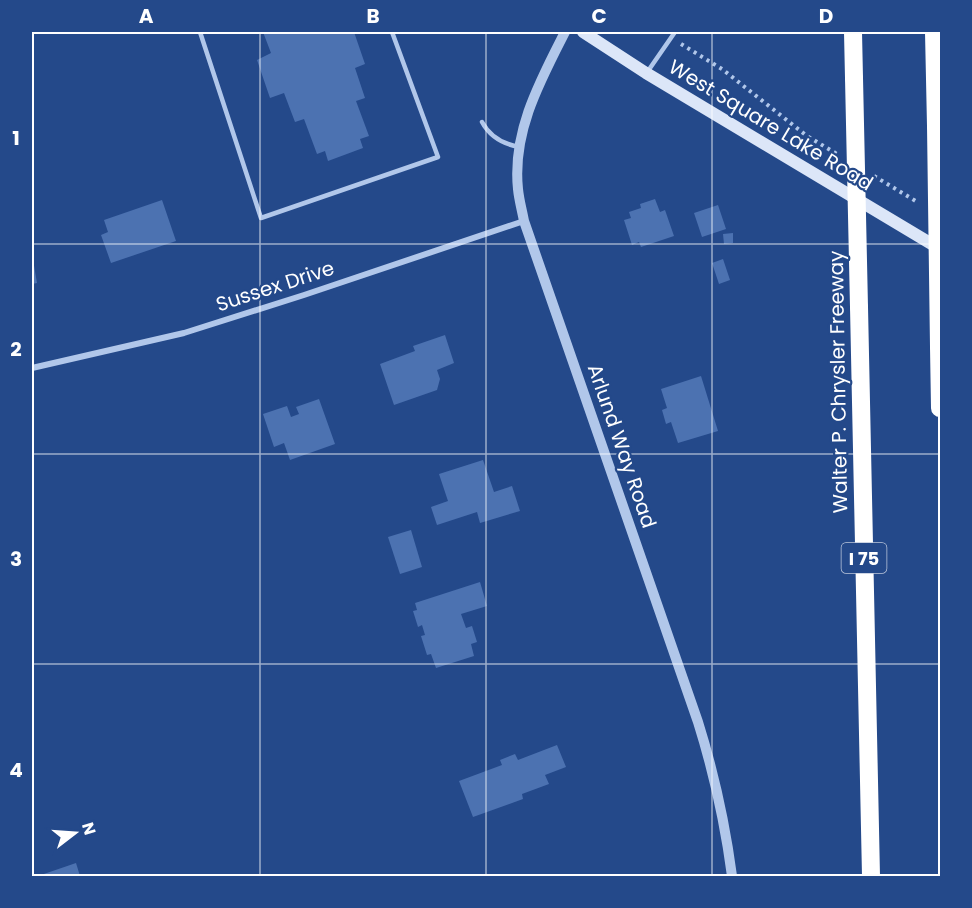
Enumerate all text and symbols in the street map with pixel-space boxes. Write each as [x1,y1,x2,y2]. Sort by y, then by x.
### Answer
text: A [139,2,154,30]
text: B [366,2,380,30]
text: C [591,2,607,30]
text: D [819,2,833,30]
street label: West Square Lake Road [664,53,878,197]
text: 1 [12,124,20,152]
street label: Walter P. Chrysler Freeway [822,250,854,514]
street label: Sussex Drive [212,254,338,318]
text: 2 [10,335,22,363]
street label: Arlund Way Road [581,360,663,532]
road number: I 75 [842,543,886,573]
text: 3 [10,545,22,573]
text: 4 [9,756,23,784]
north arrow [45,803,105,863]
text: N [76,820,102,838]

